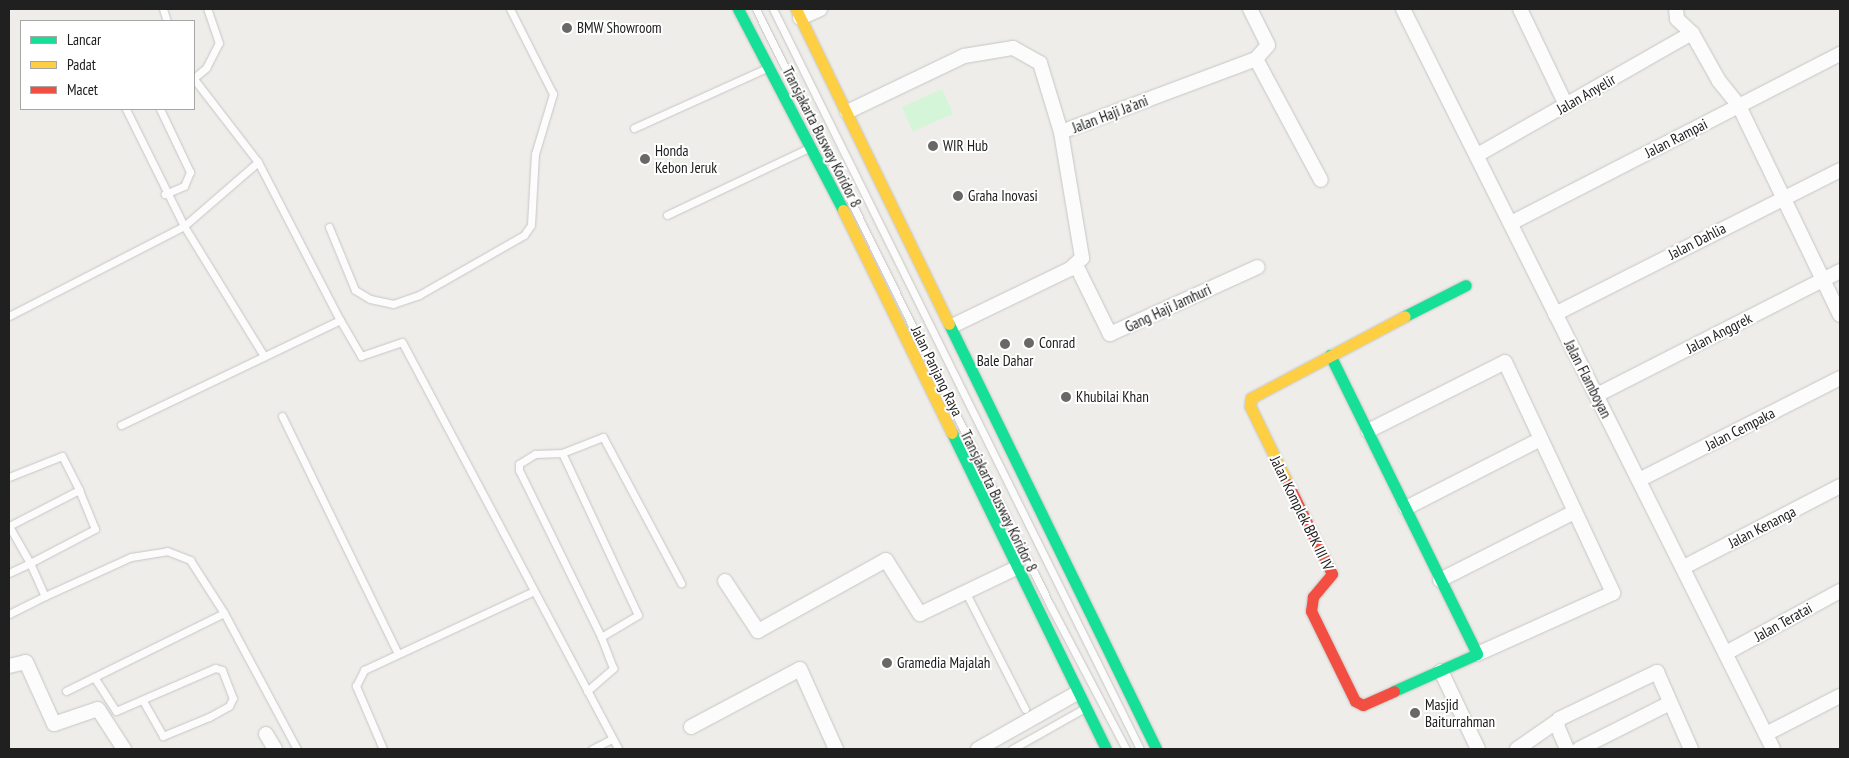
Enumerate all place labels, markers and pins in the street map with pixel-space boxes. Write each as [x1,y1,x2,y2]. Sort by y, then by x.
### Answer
place label: BMW Showroom [577,19,662,37]
marker: BMW Showroom [561,22,573,34]
place label: WIR Hub [943,137,988,155]
marker: WIR Hub [927,140,939,152]
place label: Honda Kebon Jeruk [655,141,717,176]
marker: Honda Kebon Jeruk [639,153,651,165]
place label: Graha Inovasi [968,187,1038,205]
marker: Graha Inovasi [952,190,964,202]
place label: Conrad [1039,334,1075,352]
marker: Conrad [1023,337,1035,349]
marker: Bale Dahar [999,338,1011,350]
place label: Bale Dahar [977,352,1033,370]
place label: Khubilai Khan [1076,388,1149,406]
marker: Khubilai Khan [1060,391,1072,403]
place label: Gramedia Majalah [897,654,990,672]
marker: Gramedia Majalah [881,657,893,669]
place label: Masjid Baiturrahman [1425,695,1495,730]
marker: Masjid Baiturrahman [1409,707,1421,719]

